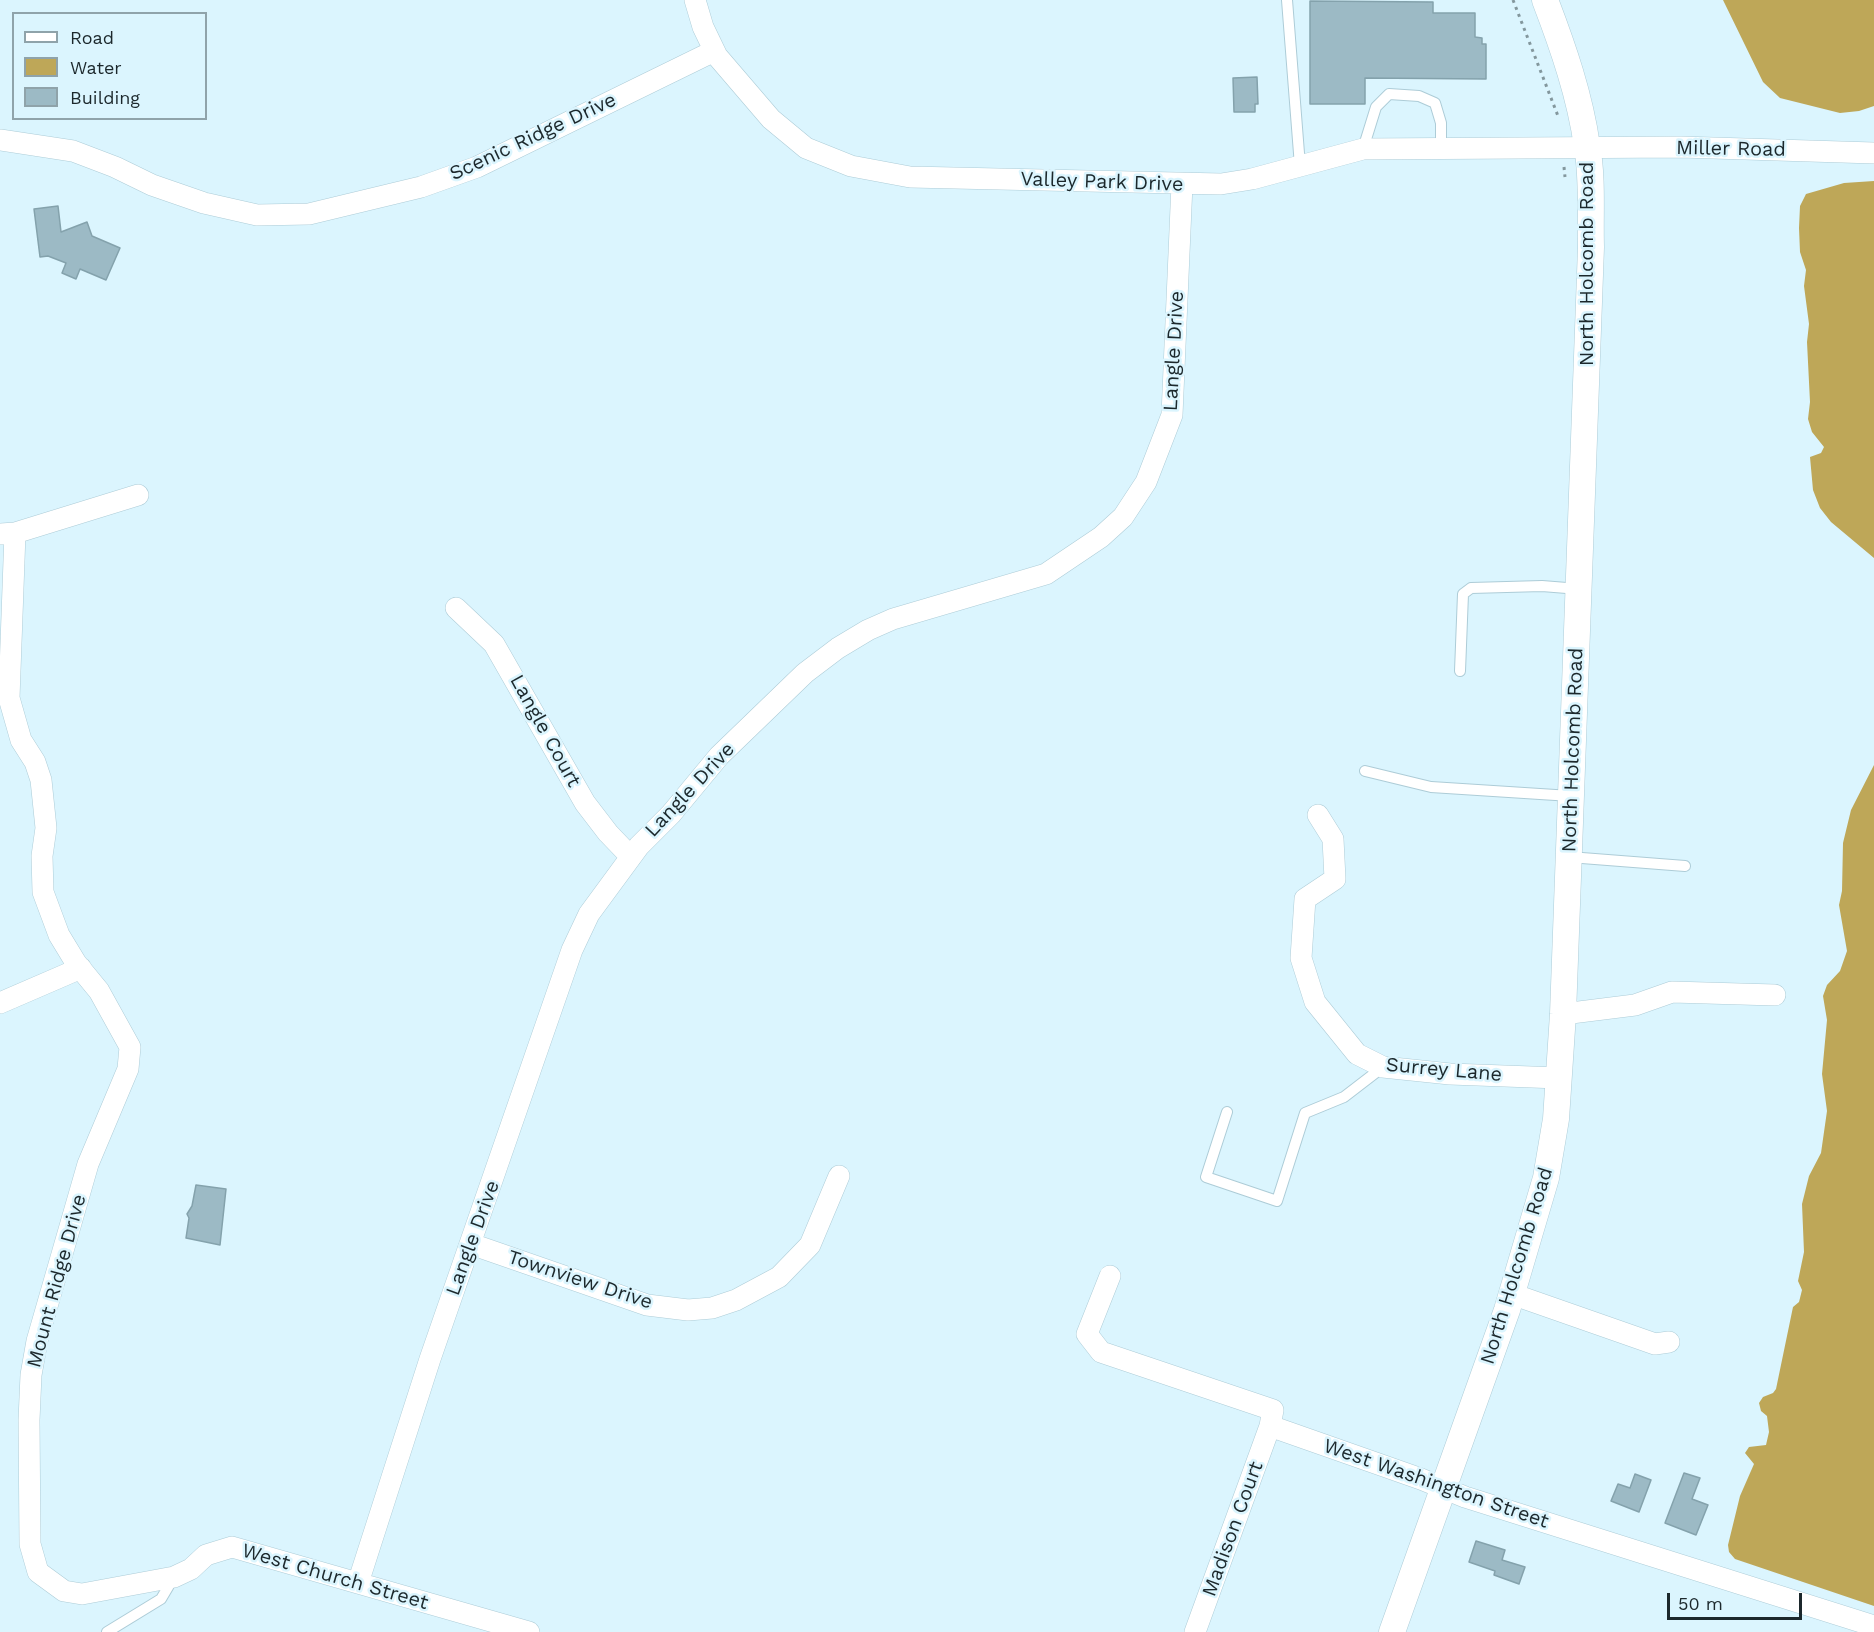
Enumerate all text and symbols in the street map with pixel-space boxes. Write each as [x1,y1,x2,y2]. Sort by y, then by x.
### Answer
legend [12,12,207,120]
text: Road [70,27,114,48]
text: Water [70,57,122,78]
text: Building [70,87,140,108]
street label: Scenic Ridge Drive [446,88,620,186]
street label: Miller Road [1676,136,1786,162]
street label: North Holcomb Road [1575,162,1599,366]
street label: Valley Park Drive [1020,167,1184,197]
street label: Langle Drive [1159,290,1189,412]
street label: North Holcomb Road [1557,647,1589,853]
street label: Langle Court [504,671,586,791]
street label: Langle Drive [640,738,740,842]
street label: Surrey Lane [1385,1053,1503,1087]
street label: North Holcomb Road [1476,1165,1558,1367]
street label: Langle Drive [441,1177,505,1299]
street label: Mount Ridge Drive [22,1192,92,1370]
street label: Townview Drive [505,1245,655,1315]
street label: West Washington Street [1320,1434,1552,1534]
street label: Madison Court [1197,1458,1269,1600]
street label: West Church Street [239,1539,431,1615]
scale bar [1670,1581,1805,1619]
text: 50 m [1678,1593,1723,1614]

